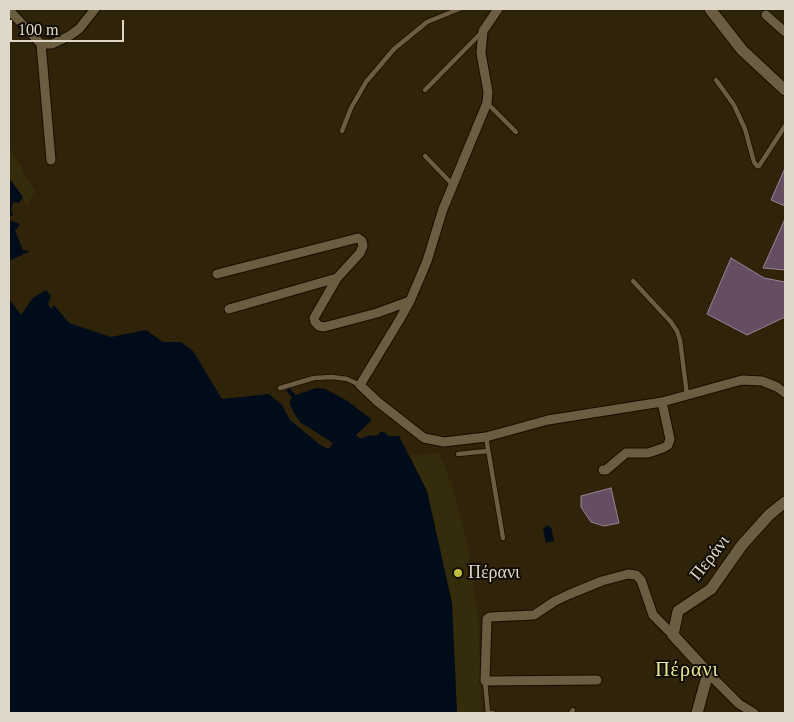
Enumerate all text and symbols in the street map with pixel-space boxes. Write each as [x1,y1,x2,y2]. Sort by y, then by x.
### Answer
scale bar [12,10,126,42]
text: 100 m [18,19,59,39]
street label: Περάνι [685,531,735,585]
place label: Πέρανι [468,562,520,584]
marker: Πέρανι [452,567,464,579]
district label: Πέρανι [654,658,720,682]

